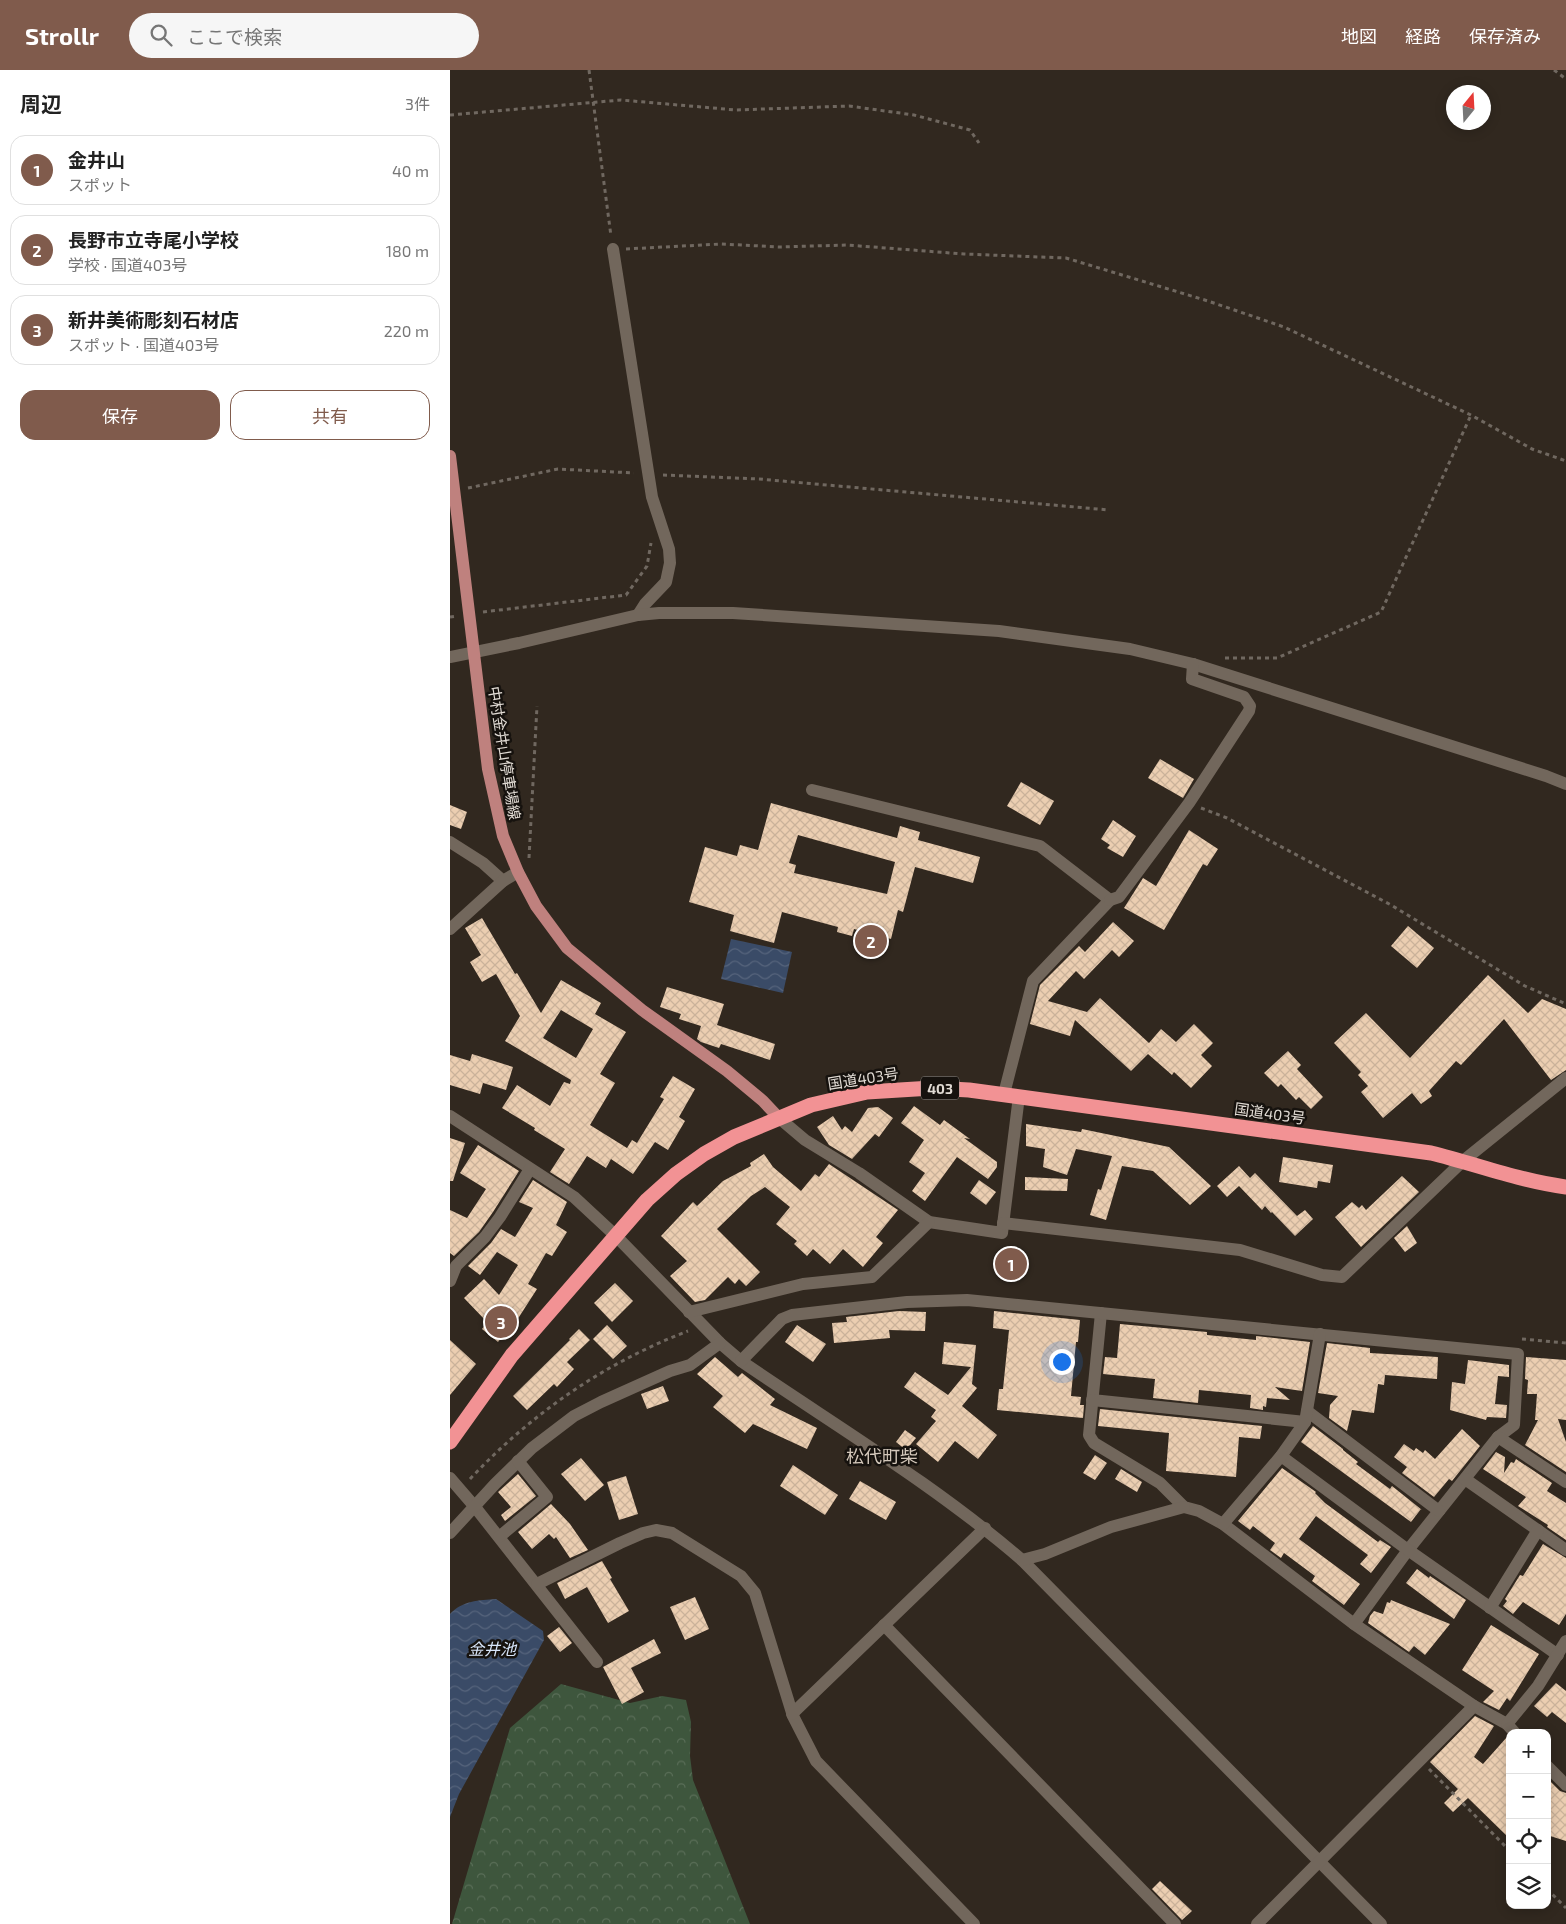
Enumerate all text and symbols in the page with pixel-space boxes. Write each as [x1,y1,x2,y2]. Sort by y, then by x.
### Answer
search box [129,13,479,58]
text: Strollr [25,21,99,50]
icon: search [147,21,175,49]
text: ここで検索 [187,25,282,48]
text: 地図 [1341,25,1377,47]
text: 経路 [1405,25,1441,47]
text: 保存済み [1469,25,1541,47]
north arrow [1446,85,1491,130]
text: 周辺 [20,91,62,116]
text: 3件 [405,94,430,113]
text: 金井山 [68,148,125,171]
text: 1 [34,161,40,180]
text: 40 m [392,161,429,180]
text: スポット [68,175,132,194]
text: 長野市立寺尾小学校 [68,228,239,251]
text: 2 [32,241,42,260]
text: 180 m [386,241,429,260]
text: 学校 · 国道403号 [68,255,187,274]
text: 新井美術彫刻石材店 [68,308,239,331]
text: 3 [32,321,42,340]
text: 220 m [384,321,429,340]
text: スポット · 国道403号 [68,335,219,354]
button: 保存 [20,390,220,440]
button: 共有 [230,390,430,440]
street label: 中村金井山停車場線 [486,685,524,821]
pin: 2 [855,922,887,960]
street label: 国道403号 [826,1064,900,1092]
road number: 403 [921,1076,959,1100]
street label: 国道403号 [1233,1099,1307,1127]
pin: 1 [995,1245,1027,1283]
pin: 3 [485,1303,517,1341]
your location [1049,1349,1075,1375]
district label: 松代町柴 [846,1445,918,1467]
water label: 金井池 [468,1639,518,1658]
map controls [1506,1729,1551,1909]
button: + [1506,1729,1551,1774]
button: − [1506,1774,1551,1819]
button: locate [1506,1819,1551,1864]
button: layers [1506,1864,1551,1909]

